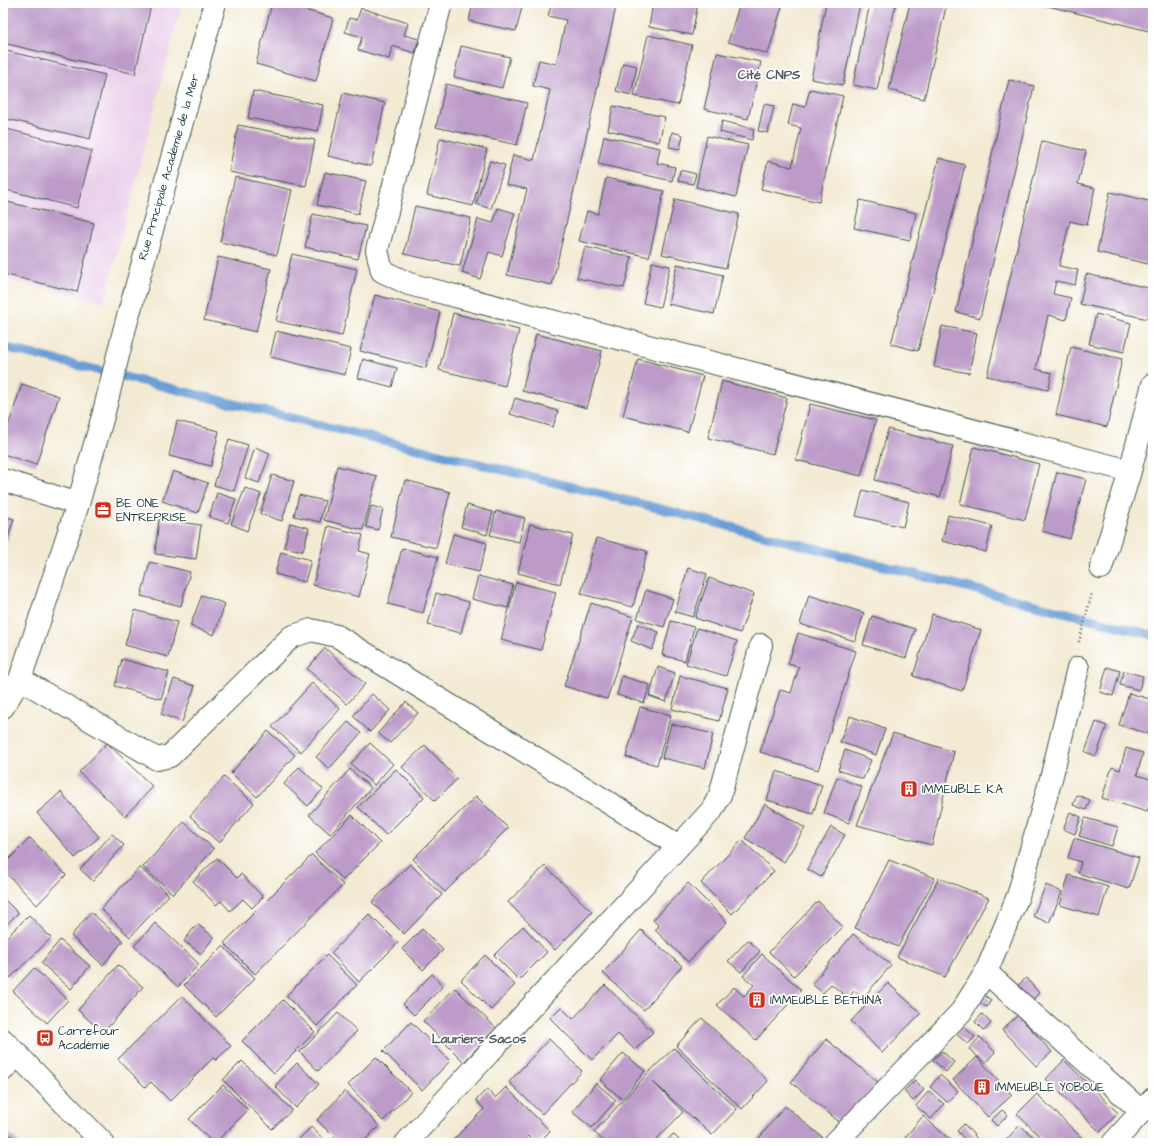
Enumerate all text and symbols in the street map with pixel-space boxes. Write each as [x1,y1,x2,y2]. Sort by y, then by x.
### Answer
district label: Cité CNPS [738,66,801,84]
street label: Rue Principale Académie de la Mer [134,71,204,262]
place label: BE ONE ENTREPRISE [116,495,187,526]
office icon: BE ONE ENTREPRISE [93,500,113,520]
building icon: IMMEUBLE K.A [899,779,919,799]
place label: IMMEUBLE K.A [922,781,1003,798]
building icon: IMMEUBLE BETHINA [747,990,767,1010]
place label: IMMEUBLE BETHINA [770,992,882,1009]
place label: Carrefour Académie [58,1023,119,1054]
bus stop icon: Carrefour Académie [35,1028,55,1048]
district label: Lauriers Sacos [432,1030,527,1048]
building icon: IMMEUBLE YOBOUE [972,1077,992,1097]
place label: IMMEUBLE YOBOUE [995,1079,1104,1096]

